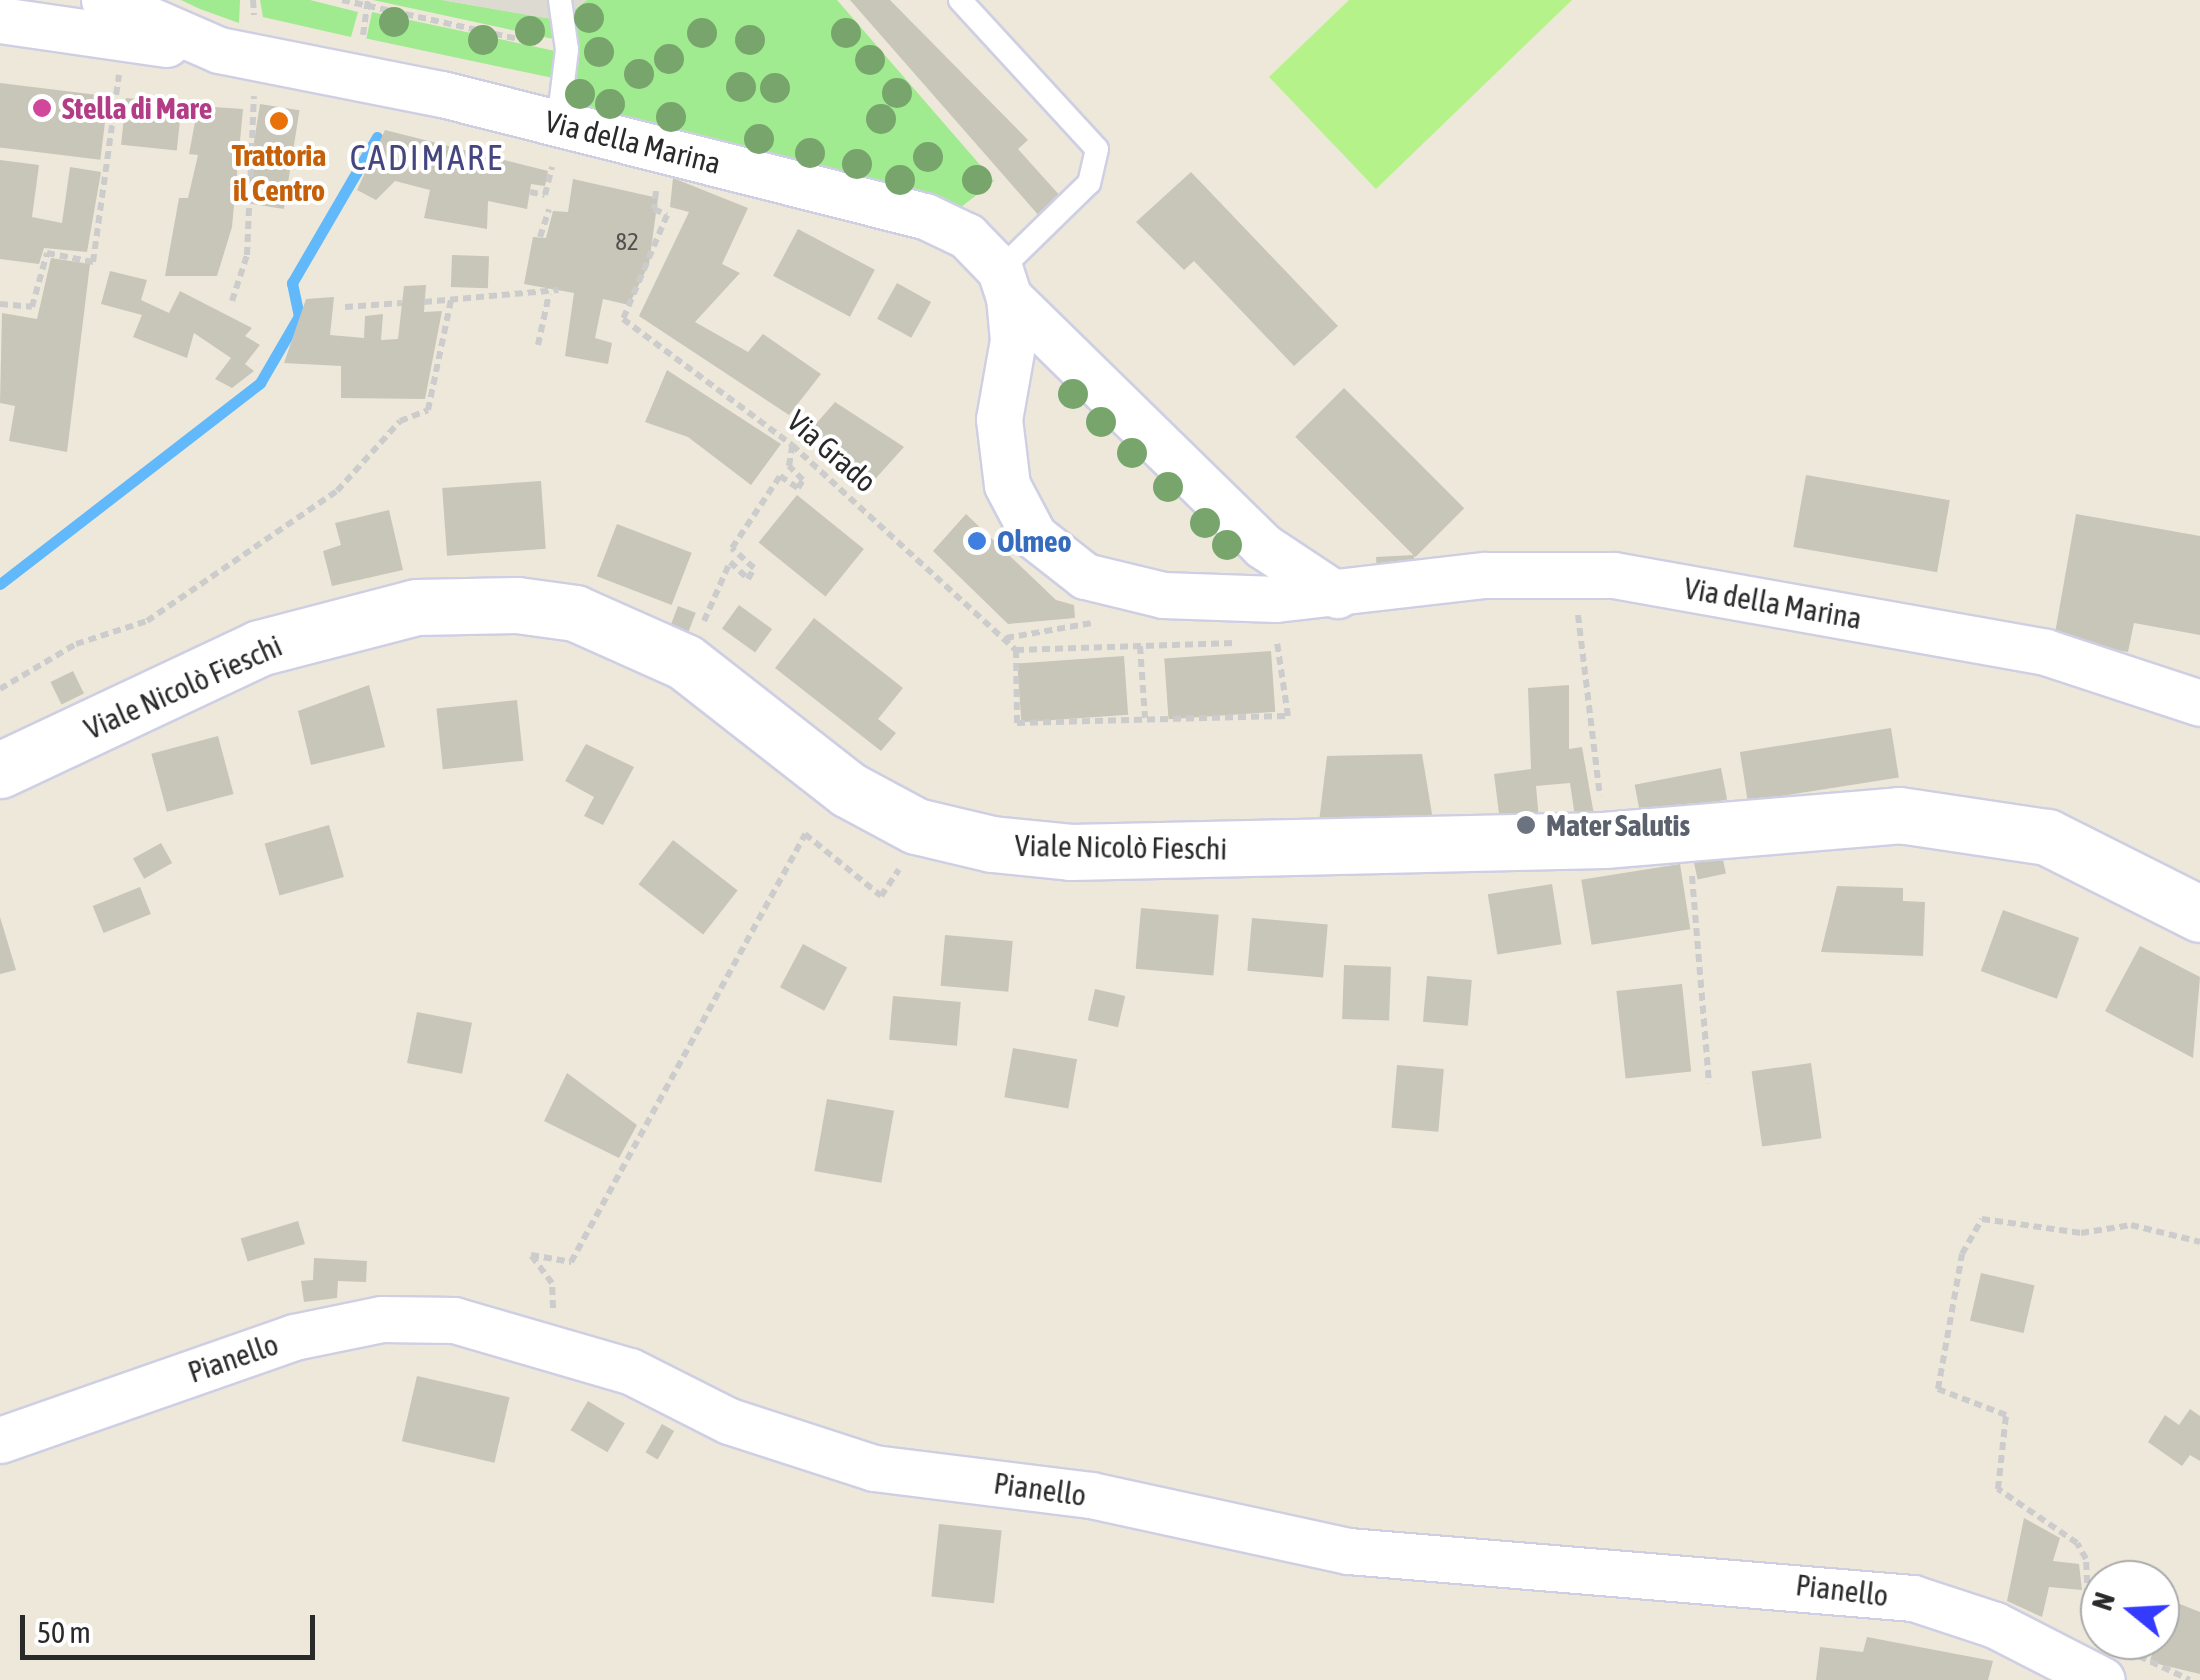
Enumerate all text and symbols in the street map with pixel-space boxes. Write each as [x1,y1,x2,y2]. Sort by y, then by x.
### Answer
place label: Stella di Mare [62,90,212,126]
marker: Stella di Mare [31,97,53,119]
street label: Via della Marina [541,103,725,181]
marker: Trattoria il Centro [268,110,290,132]
district label: CADIMARE [350,136,504,178]
place label: Trattoria il Centro [232,137,326,208]
house number: 82 [615,226,639,256]
street label: Via Grado [780,403,884,499]
place label: Olmeo [997,523,1072,559]
marker: Olmeo [966,530,988,552]
street label: Via della Marina [1681,570,1865,636]
street label: Viale Nicolò Fieschi [79,627,287,747]
place label: Mater Salutis [1546,807,1690,843]
marker: Mater Salutis [1515,814,1537,836]
street label: Viale Nicolò Fieschi [1015,827,1227,867]
street label: Pianello [183,1326,283,1390]
street label: Pianello [992,1465,1088,1513]
north arrow [2080,1560,2180,1660]
street label: Pianello [1794,1566,1890,1614]
text: N [2086,1589,2121,1614]
scale bar [25,1595,320,1657]
text: 50 m [37,1615,91,1649]

